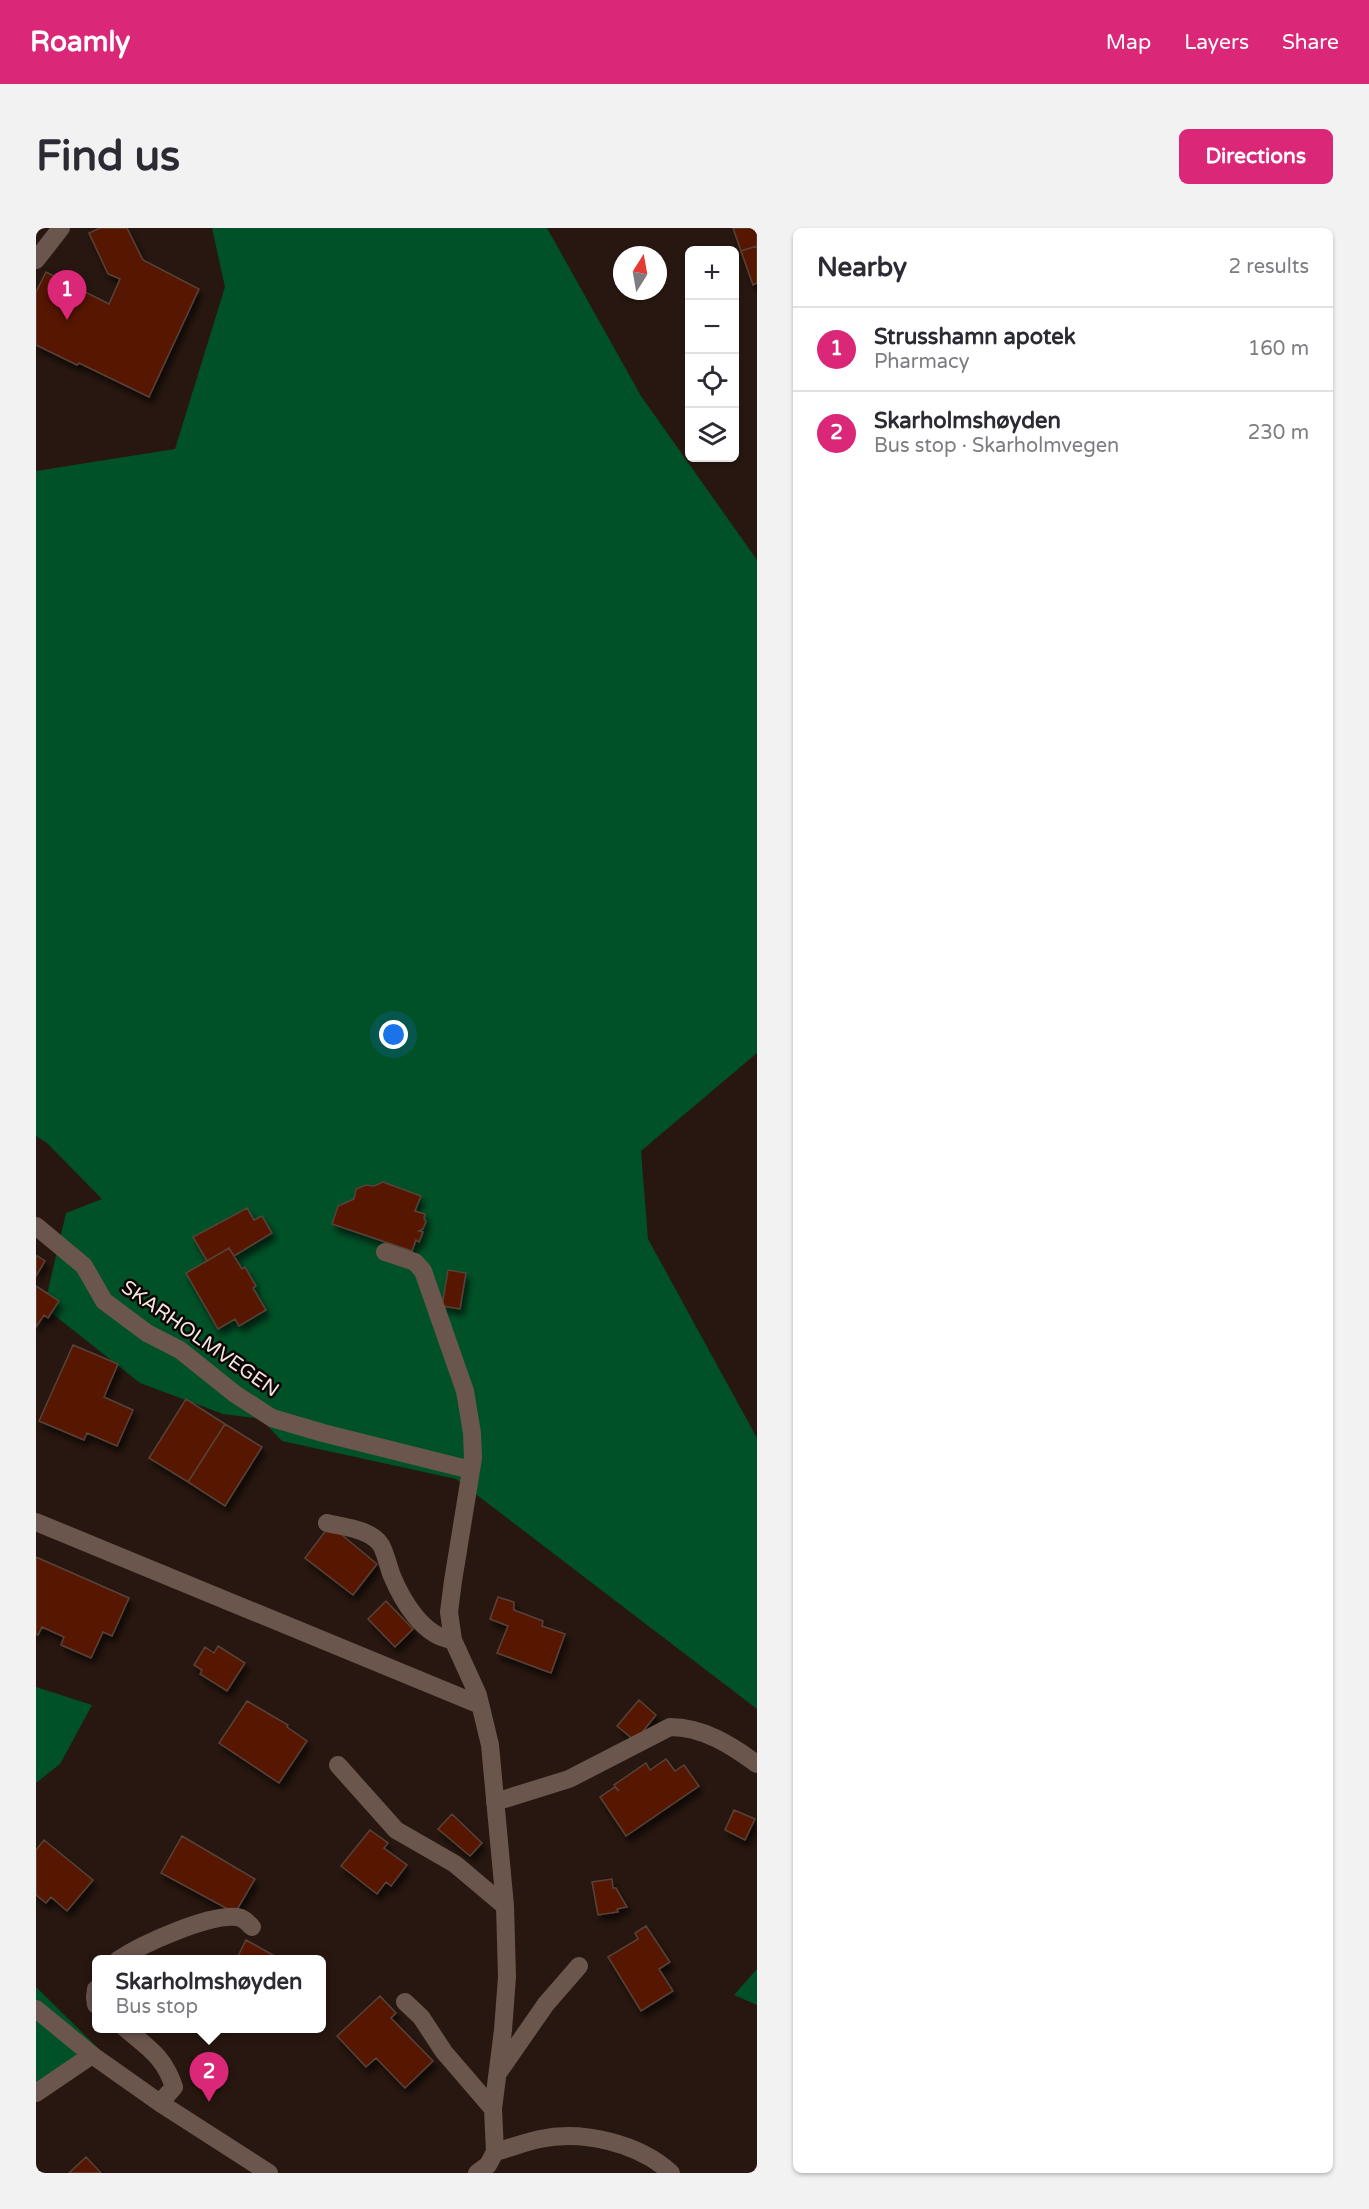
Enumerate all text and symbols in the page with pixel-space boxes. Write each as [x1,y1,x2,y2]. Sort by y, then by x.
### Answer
text: Roamly [30,25,130,59]
text: Map [1106,30,1151,55]
text: Layers [1184,30,1249,55]
text: Share [1282,30,1339,55]
button: Directions [1179,129,1333,184]
text: Find us [36,131,180,182]
north arrow [613,246,667,300]
map controls [685,246,739,462]
button: + [685,246,739,300]
text: Nearby [817,252,907,283]
text: 2 results [1229,255,1309,279]
pin: 1 [48,270,87,320]
button: − [685,300,739,354]
text: Strusshamn apotek [874,324,1076,350]
text: 1 [830,337,843,361]
text: 160 m [1248,337,1309,361]
text: Pharmacy [874,350,969,374]
button: locate [685,354,739,408]
button: layers [685,408,739,462]
text: Skarholmshøyden [874,408,1061,434]
text: 2 [830,421,843,445]
text: 230 m [1248,421,1309,445]
text: Bus stop · Skarholmvegen [874,434,1119,458]
your location [379,1020,408,1049]
street label: SKARHOLMVEGEN [116,1276,284,1402]
popup [92,1955,326,2033]
text: Skarholmshøyden [116,1969,302,1995]
text: Bus stop [116,1995,198,2019]
pin: 2 [190,2052,228,2102]

